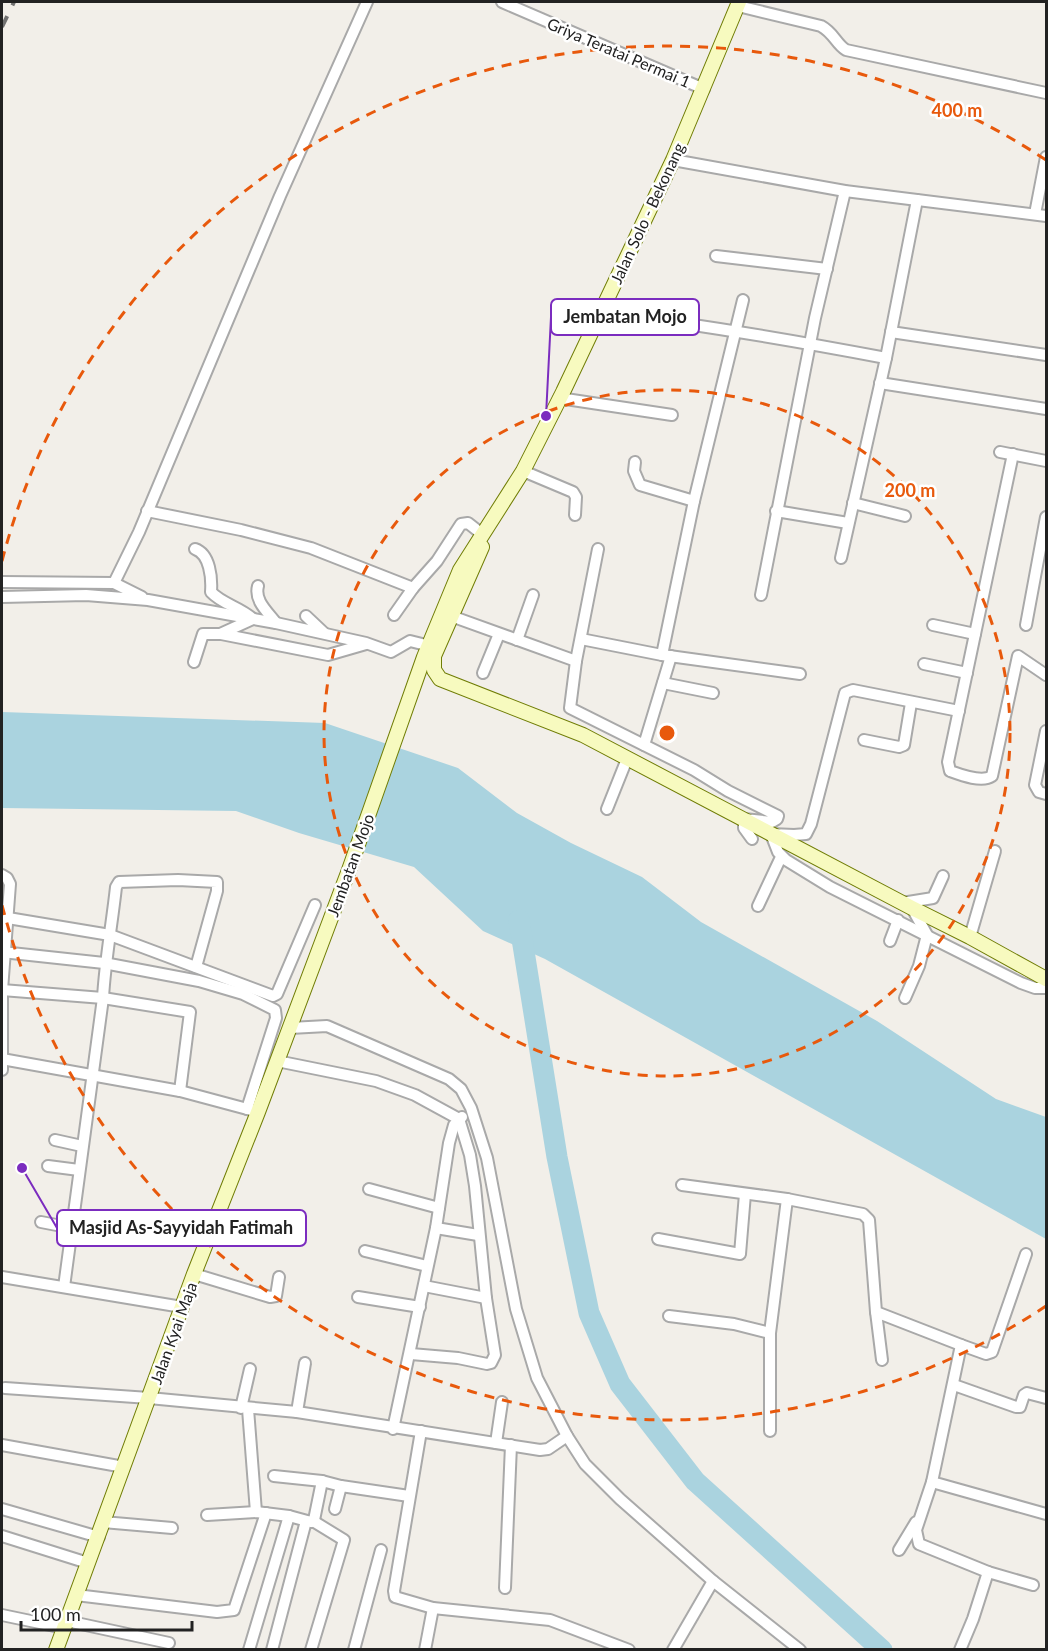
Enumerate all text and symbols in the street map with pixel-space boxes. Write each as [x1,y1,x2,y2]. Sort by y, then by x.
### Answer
street label: Griya Teratai Permai 1 [545,13,693,91]
text: 400 m [932,99,982,121]
street label: Jalan Solo - Bekonang [606,139,688,287]
callout: Jembatan Mojo [551,299,699,335]
text: Jembatan Mojo [563,305,687,327]
text: 200 m [885,479,935,501]
centre of rings [657,723,677,743]
street label: Jembatan Mojo [323,811,377,919]
callout: Masjid As-Sayyidah Fatimah [57,1210,306,1246]
text: Masjid As-Sayyidah Fatimah [69,1216,293,1238]
street label: Jalan Kyai Maja [146,1279,200,1387]
scale bar [21,1594,192,1632]
text: 100 m [30,1603,81,1625]

